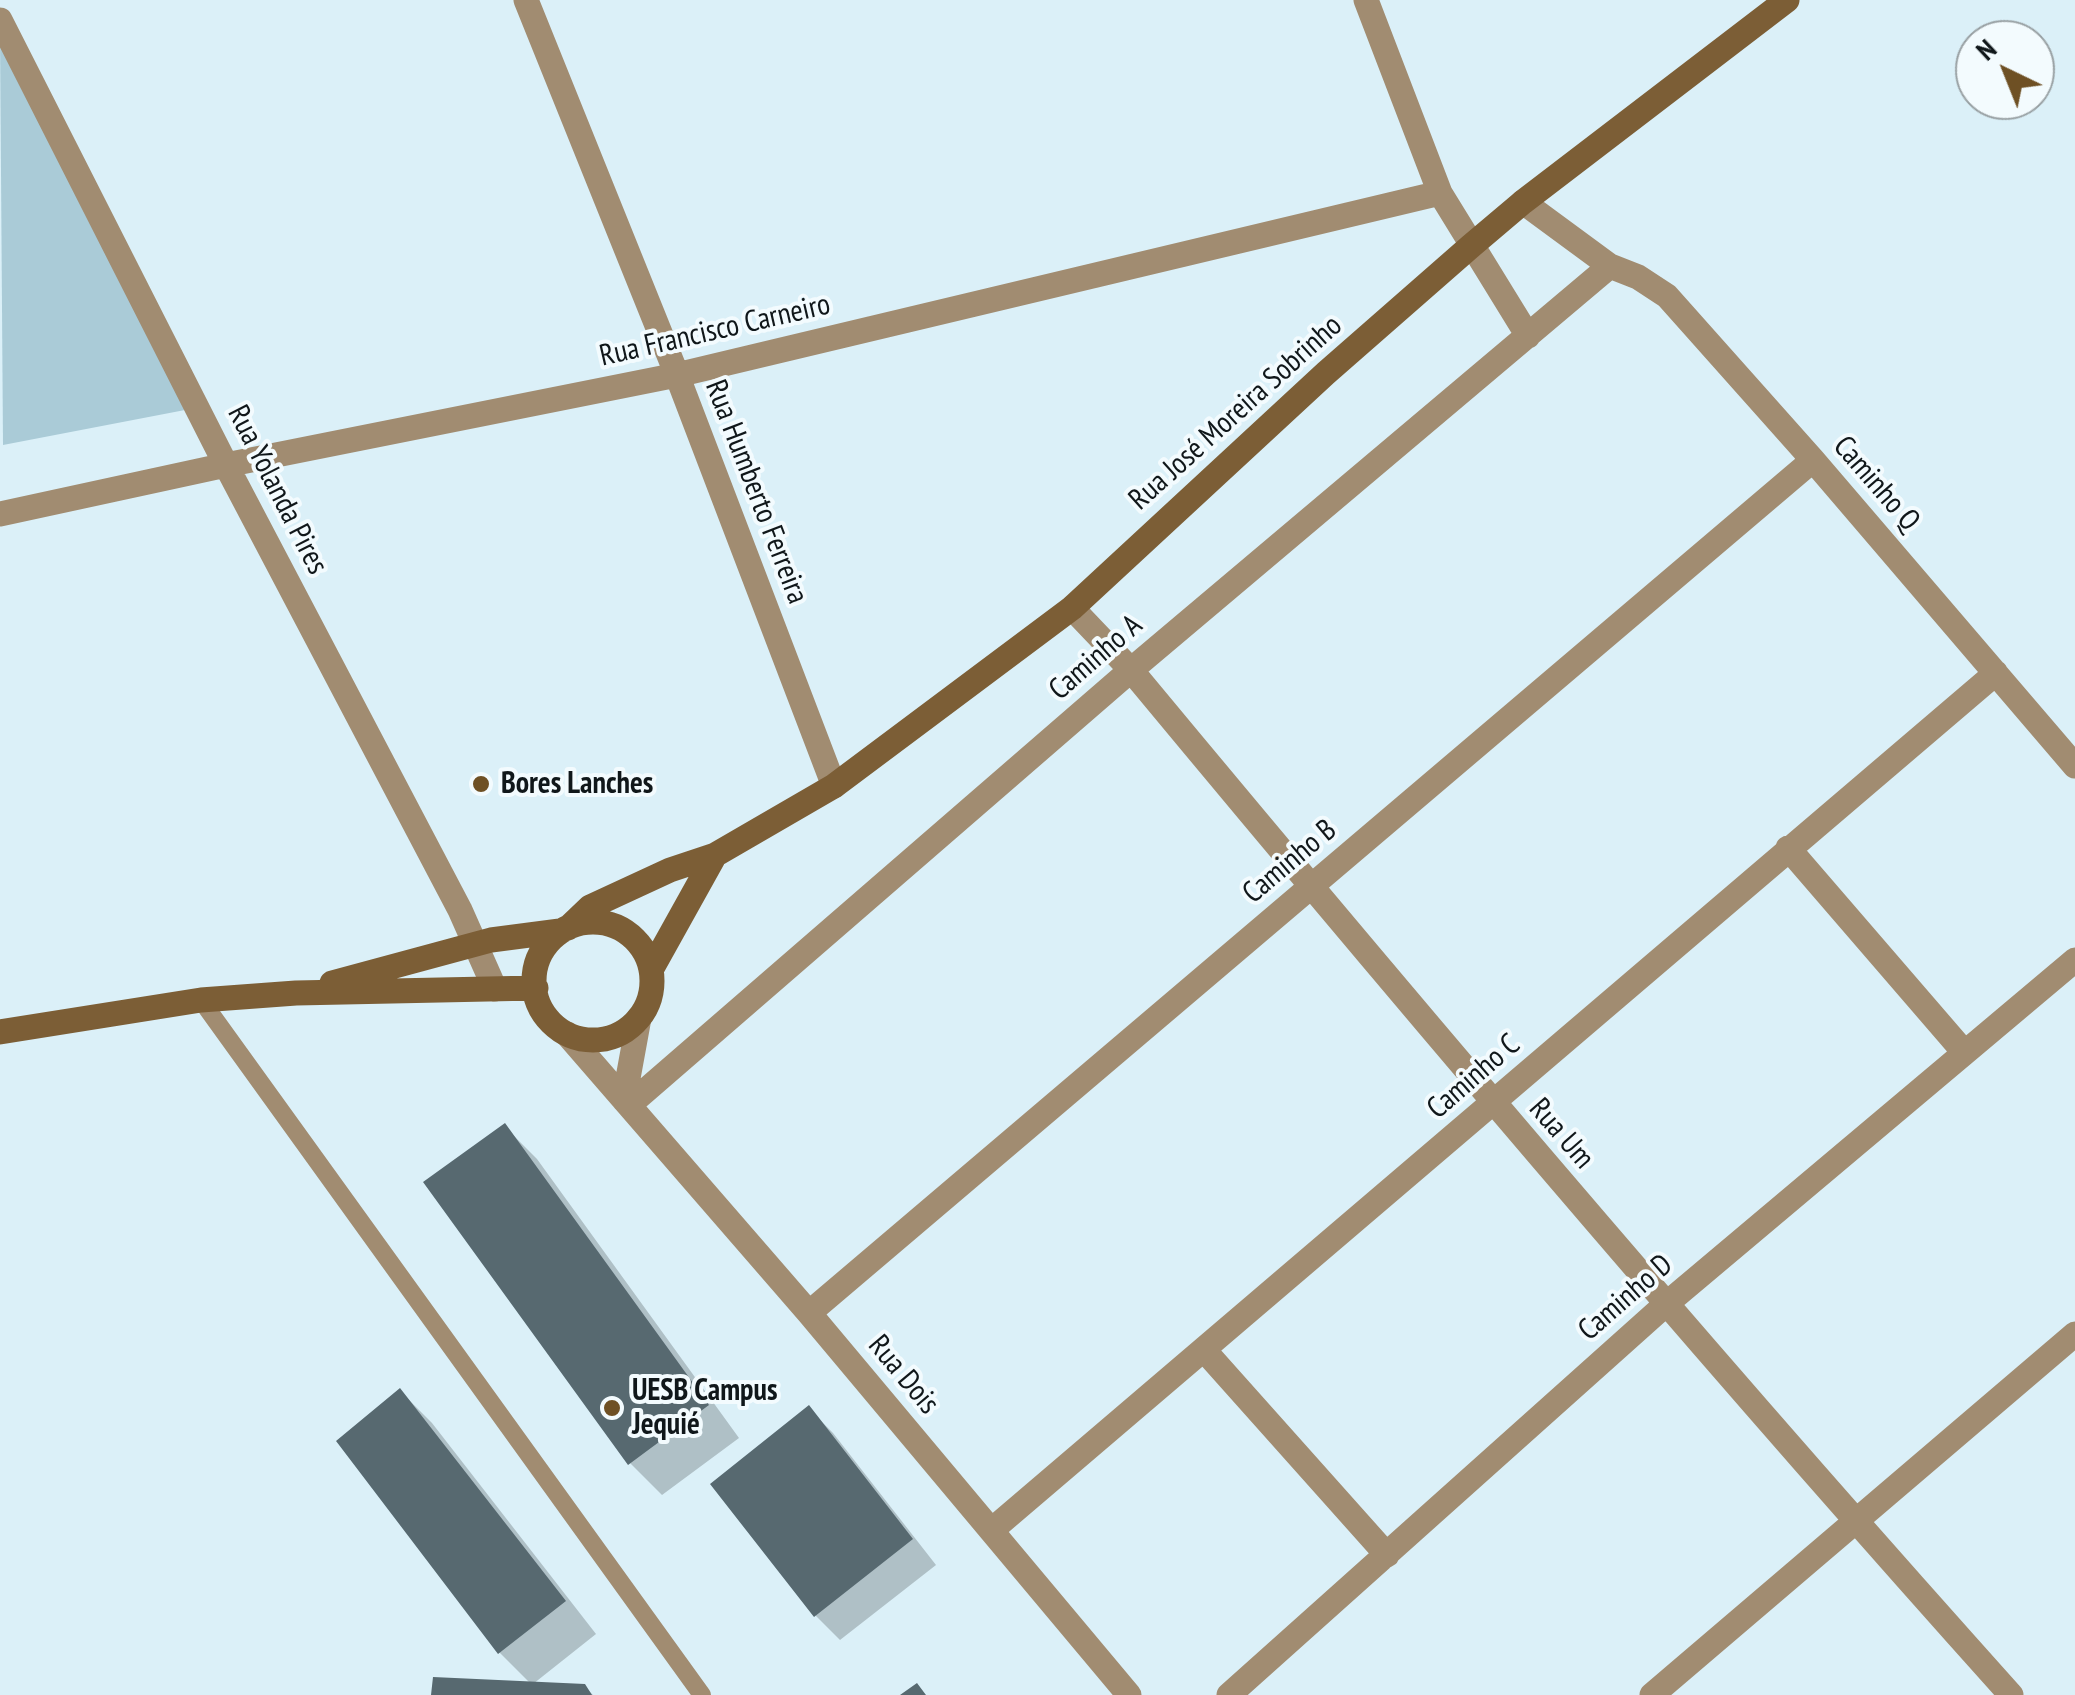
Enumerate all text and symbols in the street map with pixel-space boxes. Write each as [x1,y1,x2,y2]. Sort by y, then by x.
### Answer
north arrow [1955,20,2055,120]
text: N [1967,30,2004,68]
street label: Rua Francisco Carneiro [596,287,834,375]
street label: Rua José Moreira Sobrinho [1122,308,1350,518]
street label: Rua Humberto Ferreira [697,375,815,609]
street label: Rua Yolanda Pires [219,400,335,580]
street label: Caminho Q [1825,429,1927,539]
street label: Caminho A [1042,608,1150,708]
place label: Bores Lanches [501,766,653,802]
marker: Bores Lanches [470,773,492,795]
street label: Caminho B [1236,812,1344,912]
street label: Caminho C [1420,1027,1528,1127]
street label: Rua Um [1521,1092,1601,1176]
street label: Caminho D [1572,1247,1680,1349]
street label: Rua Dois [860,1329,946,1421]
place label: UESB Campus Jequié [632,1373,777,1444]
marker: UESB Campus Jequié [601,1397,623,1419]

